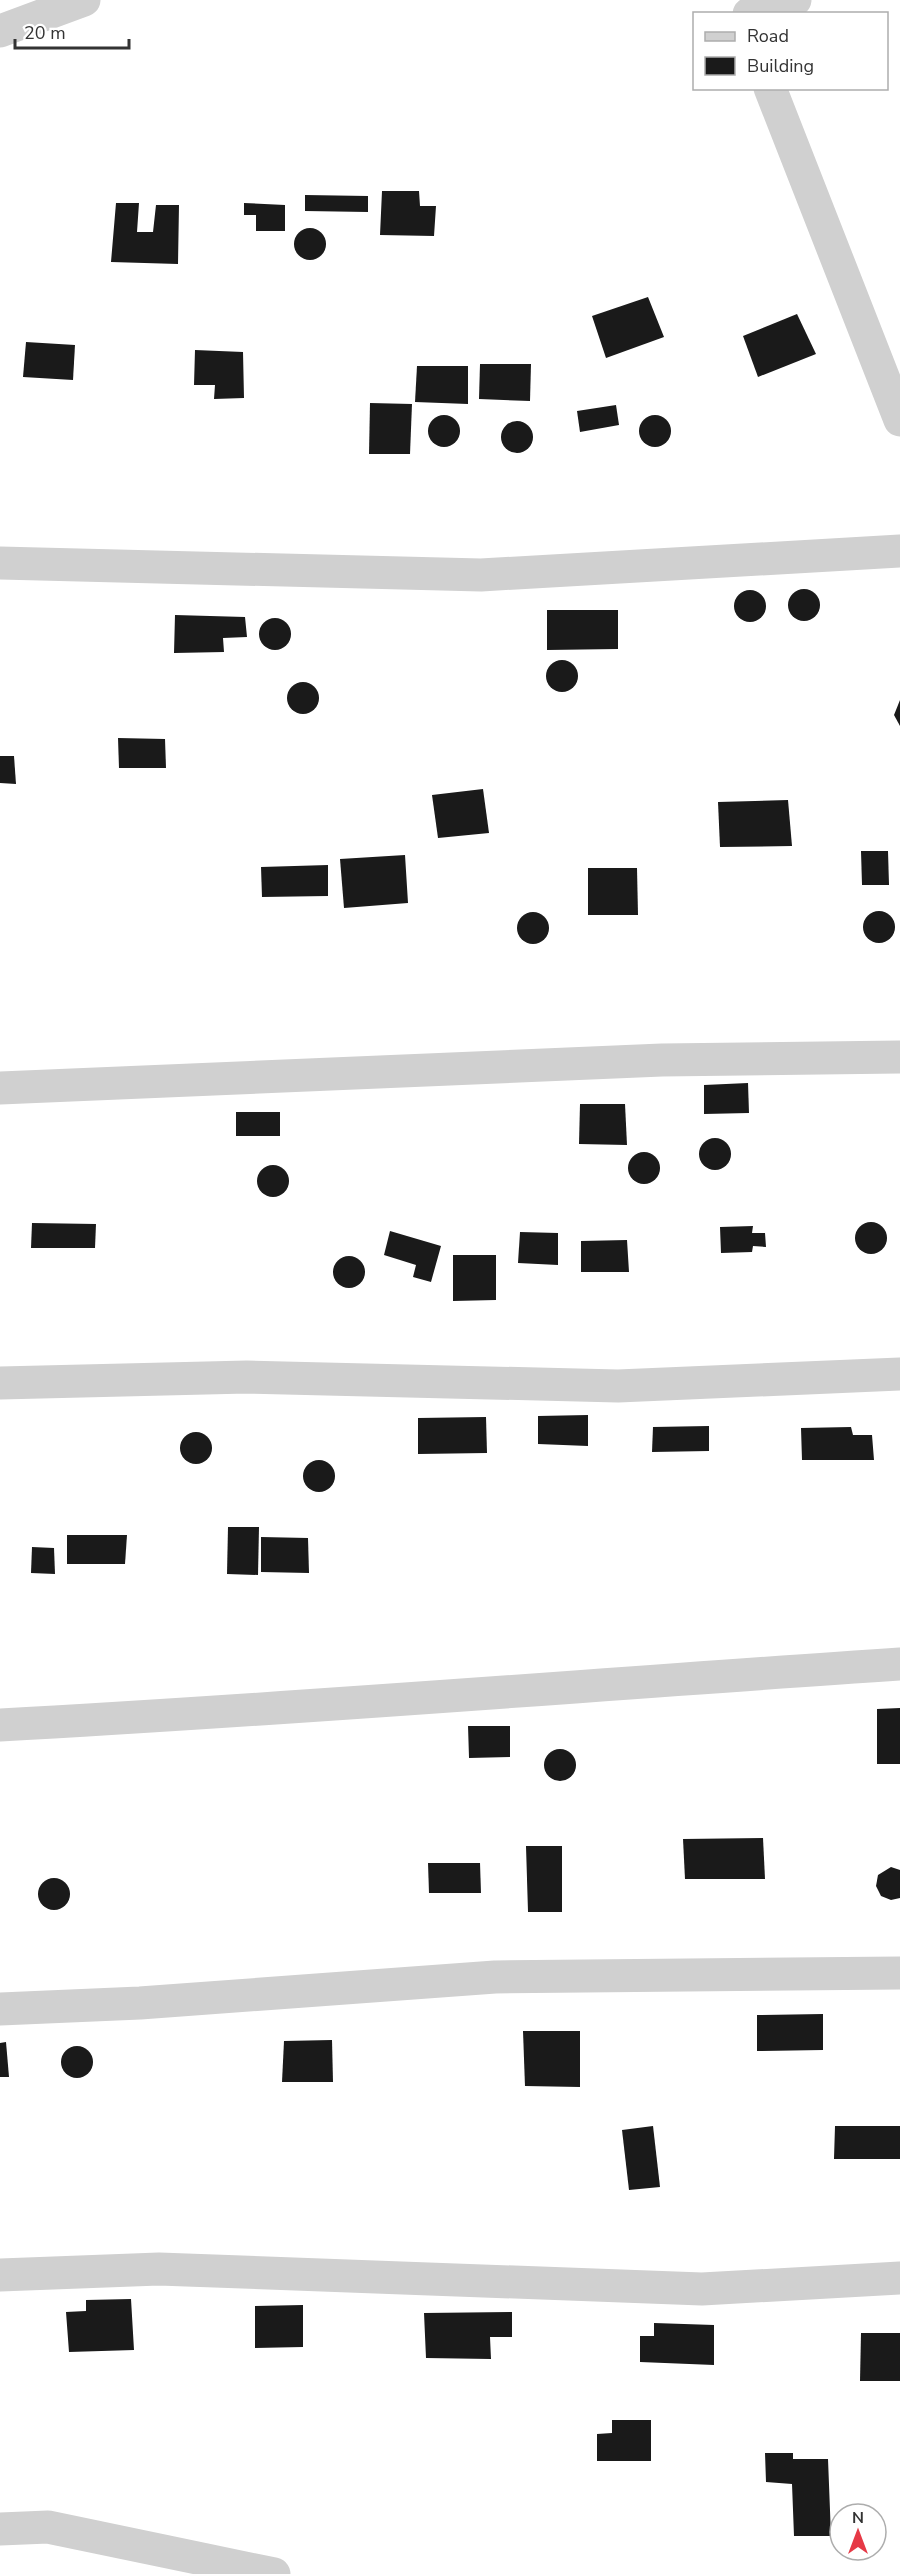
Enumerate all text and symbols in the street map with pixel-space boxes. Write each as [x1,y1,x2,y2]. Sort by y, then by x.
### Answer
scale bar [15,12,129,50]
legend [693,12,888,90]
text: 20 m [24,21,66,45]
text: Road [747,24,789,48]
text: Building [747,54,814,78]
north arrow [828,2502,888,2562]
text: N [852,2507,864,2529]

